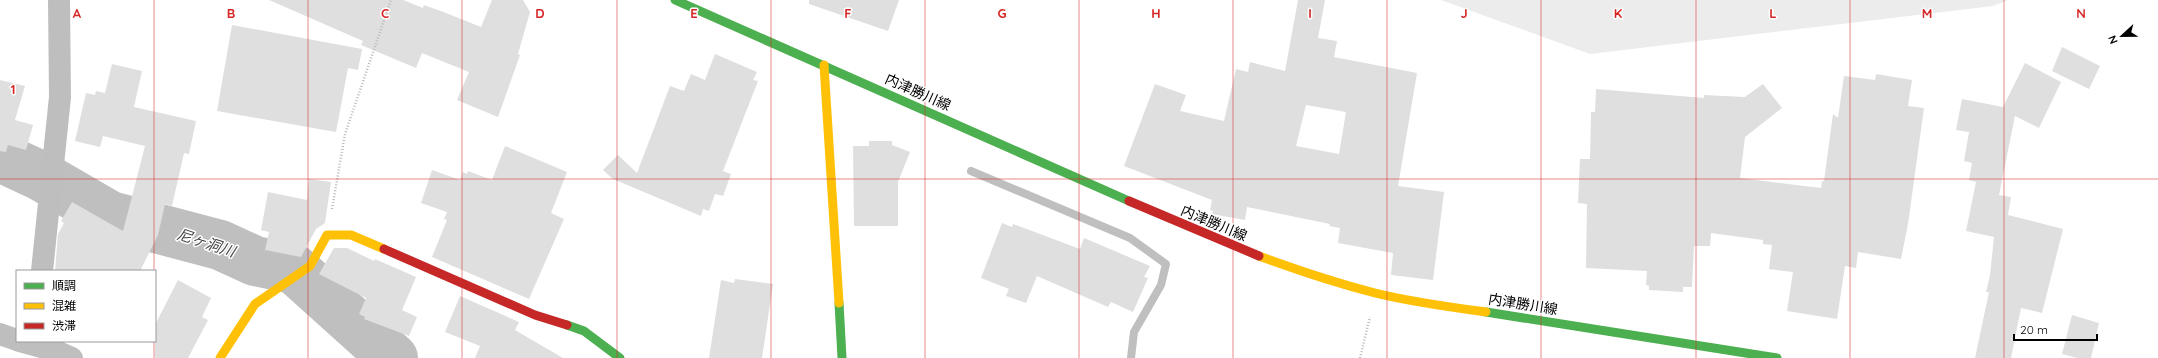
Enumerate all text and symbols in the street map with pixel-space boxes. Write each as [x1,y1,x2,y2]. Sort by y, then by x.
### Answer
text: A [73,5,82,21]
text: B [227,5,235,21]
text: C [381,5,389,21]
text: D [535,5,545,21]
text: E [690,5,698,21]
text: F [844,5,852,21]
text: G [997,5,1007,21]
text: H [1151,5,1161,21]
text: I [1308,5,1312,21]
text: J [1460,5,1468,21]
text: K [1614,5,1623,21]
text: L [1769,5,1777,21]
text: M [1922,5,1932,21]
text: N [2076,5,2086,21]
north arrow [2102,16,2142,56]
text: N [2105,33,2121,46]
street label: 内津勝川線 [882,70,954,114]
text: 1 [10,81,16,97]
street label: 内津勝川線 [1178,201,1250,245]
water label: 尼ヶ洞川 [175,224,240,261]
legend [16,270,156,342]
text: 順調 [52,278,76,293]
street label: 内津勝川線 [1487,290,1559,318]
text: 混雑 [52,298,76,313]
scale bar [2014,316,2097,342]
text: 渋滞 [52,318,76,333]
text: 20 m [2020,322,2048,337]

